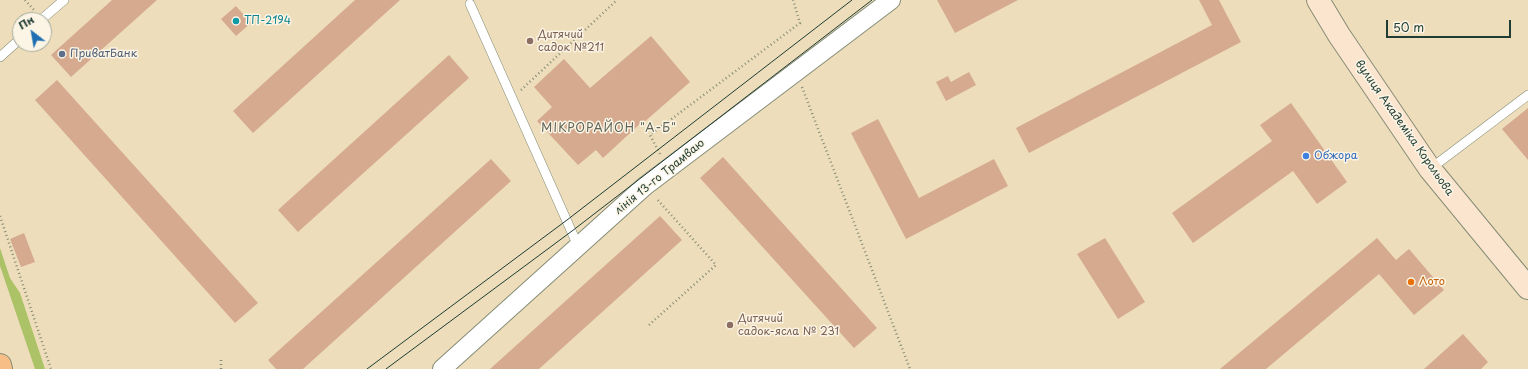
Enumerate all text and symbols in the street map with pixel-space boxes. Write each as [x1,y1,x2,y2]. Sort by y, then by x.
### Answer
text: Пн [15,11,37,34]
north arrow [12,12,52,52]
scale bar [1388,12,1513,38]
place label: ТП-2194 [244,14,291,28]
marker: ТП-2194 [231,16,241,26]
text: 50 m [1393,18,1424,36]
place label: Дитячий садок №211 [538,28,604,54]
marker: Дитячий садок №211 [525,36,535,46]
place label: ПриватБанк [70,47,137,61]
marker: ПриватБанк [57,49,67,59]
street label: вулиця Академіка Корольова [1352,58,1456,198]
district label: МІКРОРАЙОН "А-Б" [541,122,677,136]
street label: лінія 13-го Трамваю [613,137,707,217]
place label: Обжора [1314,149,1358,163]
marker: Обжора [1301,151,1311,161]
place label: Лото [1419,275,1445,289]
marker: Лото [1406,277,1416,287]
place label: Дитячий садок-ясла № 231 [738,312,839,338]
marker: Дитячий садок-ясла № 231 [725,320,735,330]

